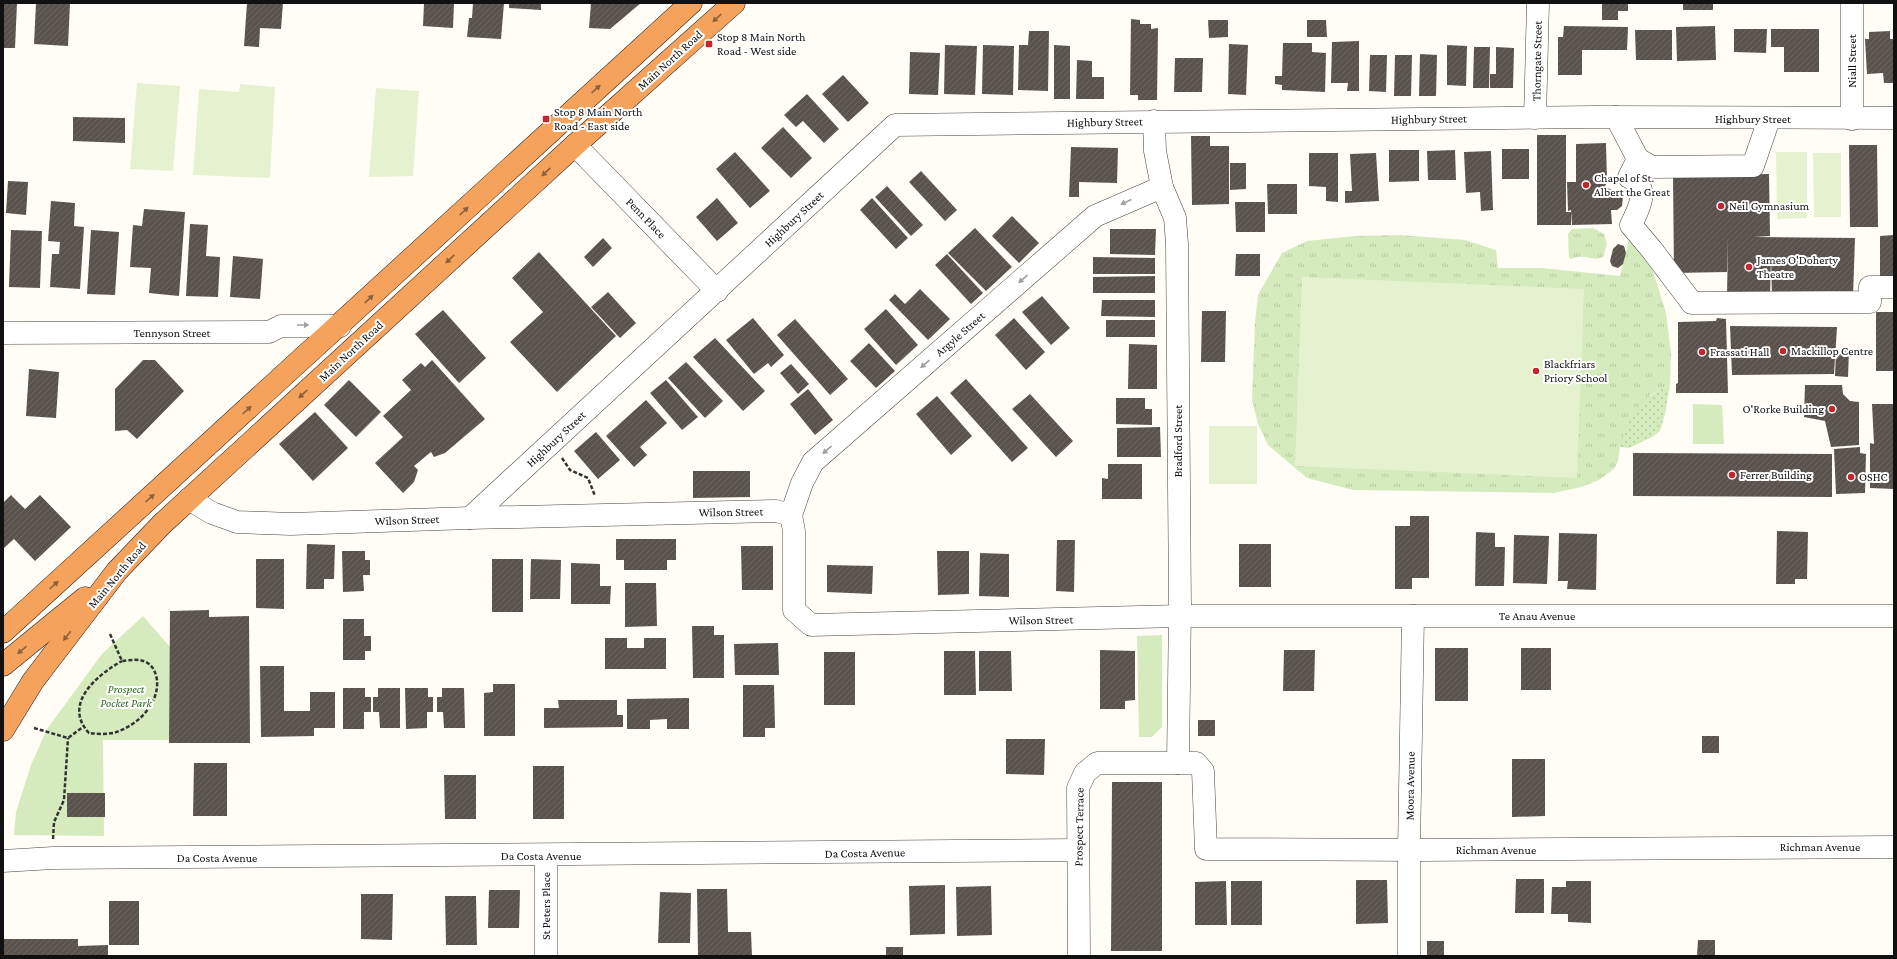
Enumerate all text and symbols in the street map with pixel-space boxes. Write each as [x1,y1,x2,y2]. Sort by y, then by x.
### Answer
one-way arrow [712,13,722,23]
street label: Thorngate Street [1529,20,1545,101]
street label: Main North Road [635,27,706,93]
place label: Stop 8 Main North Road - West side [717,30,806,58]
street label: Niall Street [1845,33,1859,88]
marker: Stop 8 Main North Road - West side [704,39,714,49]
one-way arrow [591,84,601,93]
place label: Stop 8 Main North Road - East side [554,105,643,133]
street label: Highbury Street [1391,111,1468,127]
street label: Highbury Street [1715,112,1792,126]
marker: Stop 8 Main North Road - East side [541,114,551,124]
street label: Highbury Street [1067,114,1144,130]
one-way arrow [541,167,551,176]
place label: Chapel of St. Albert the Great [1594,171,1671,199]
marker: Chapel of St. Albert the Great [1581,180,1591,190]
street label: Highbury Street [761,187,827,250]
street label: Penn Place [623,195,669,241]
one-way arrow [1120,199,1132,205]
place label: Neil Gymnasium [1729,199,1810,213]
marker: Neil Gymnasium [1716,201,1726,211]
one-way arrow [459,206,469,216]
place label: James O'Doherty Theatre [1756,253,1839,281]
one-way arrow [445,255,456,264]
marker: James O'Doherty Theatre [1744,262,1754,272]
one-way arrow [1018,274,1027,283]
one-way arrow [364,295,373,304]
street label: Argyle Street [932,308,988,359]
street label: Main North Road [316,317,386,384]
one-way arrow [297,322,310,328]
street label: Tennyson Street [133,326,212,340]
place label: Mackillop Centre [1791,344,1873,358]
place label: Frassati Hall [1710,345,1770,359]
marker: Mackillop Centre [1778,346,1788,356]
marker: Frassati Hall [1697,347,1707,357]
place label: Blackfriars Priory School [1544,357,1608,385]
one-way arrow [919,360,930,369]
marker: Blackfriars Priory School [1531,366,1541,376]
one-way arrow [298,390,308,399]
place label: O'Rorke Building [1742,402,1824,416]
street label: Bradford Street [1171,404,1185,477]
marker: O'Rorke Building [1827,404,1837,414]
one-way arrow [241,406,252,415]
street label: Highbury Street [523,407,589,470]
one-way arrow [822,446,832,455]
place label: Ferrer Building [1740,468,1812,482]
marker: Ferrer Building [1727,470,1737,480]
place label: OSHC [1859,470,1888,484]
marker: OSHC [1846,472,1856,482]
one-way arrow [145,493,155,502]
street label: Wilson Street [699,504,764,520]
street label: Wilson Street [374,512,441,528]
street label: Main North Road [85,538,149,611]
one-way arrow [49,580,59,590]
street label: Te Anau Avenue [1499,609,1575,623]
street label: Wilson Street [1009,612,1074,628]
one-way arrow [63,630,72,641]
one-way arrow [17,646,28,655]
park label: Prospect Pocket Park [100,682,152,710]
street label: Moora Avenue [1402,751,1418,821]
street label: Prospect Terrace [1071,787,1087,867]
street label: Richman Avenue [1780,840,1860,854]
street label: Richman Avenue [1456,843,1536,857]
street label: Da Costa Avenue [825,845,905,861]
street label: Da Costa Avenue [501,849,581,863]
street label: Da Costa Avenue [177,851,257,865]
street label: St Peters Place [539,872,553,940]

